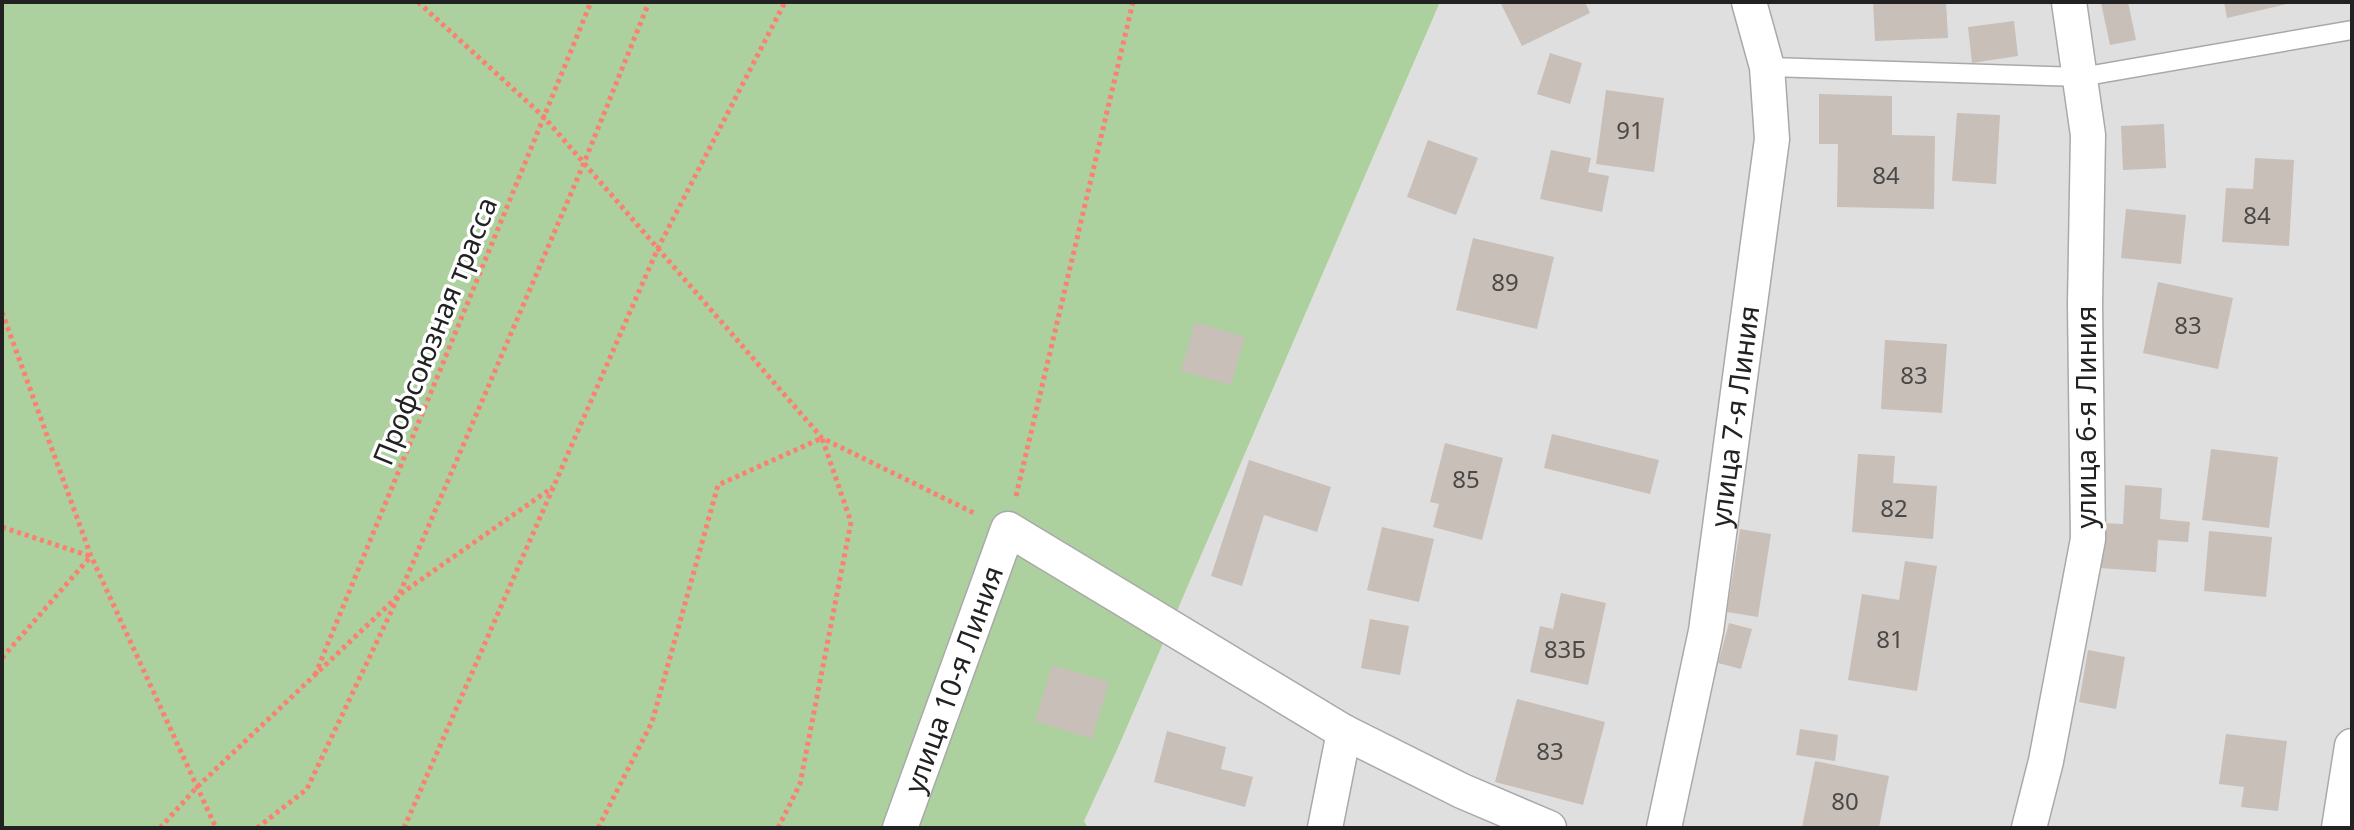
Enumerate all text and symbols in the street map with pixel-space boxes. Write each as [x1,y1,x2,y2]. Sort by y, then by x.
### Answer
house number: 91 [1616,113,1644,146]
house number: 84 [1872,158,1900,191]
street label: Профсоюзная трасса [363,191,505,470]
house number: 84 [2243,198,2271,231]
house number: 89 [1491,265,1519,298]
street label: улица 7-я Линия [1700,303,1767,529]
street label: улица 6-я Линия [2066,306,2104,528]
house number: 83 [2174,308,2202,341]
house number: 83 [1900,358,1928,391]
house number: 85 [1452,462,1480,495]
house number: 82 [1880,491,1908,524]
street label: улица 10-я Линия [894,560,1011,798]
house number: 81 [1876,622,1904,655]
house number: 83Б [1544,632,1586,665]
house number: 83 [1536,734,1564,767]
house number: 80 [1831,784,1859,817]

